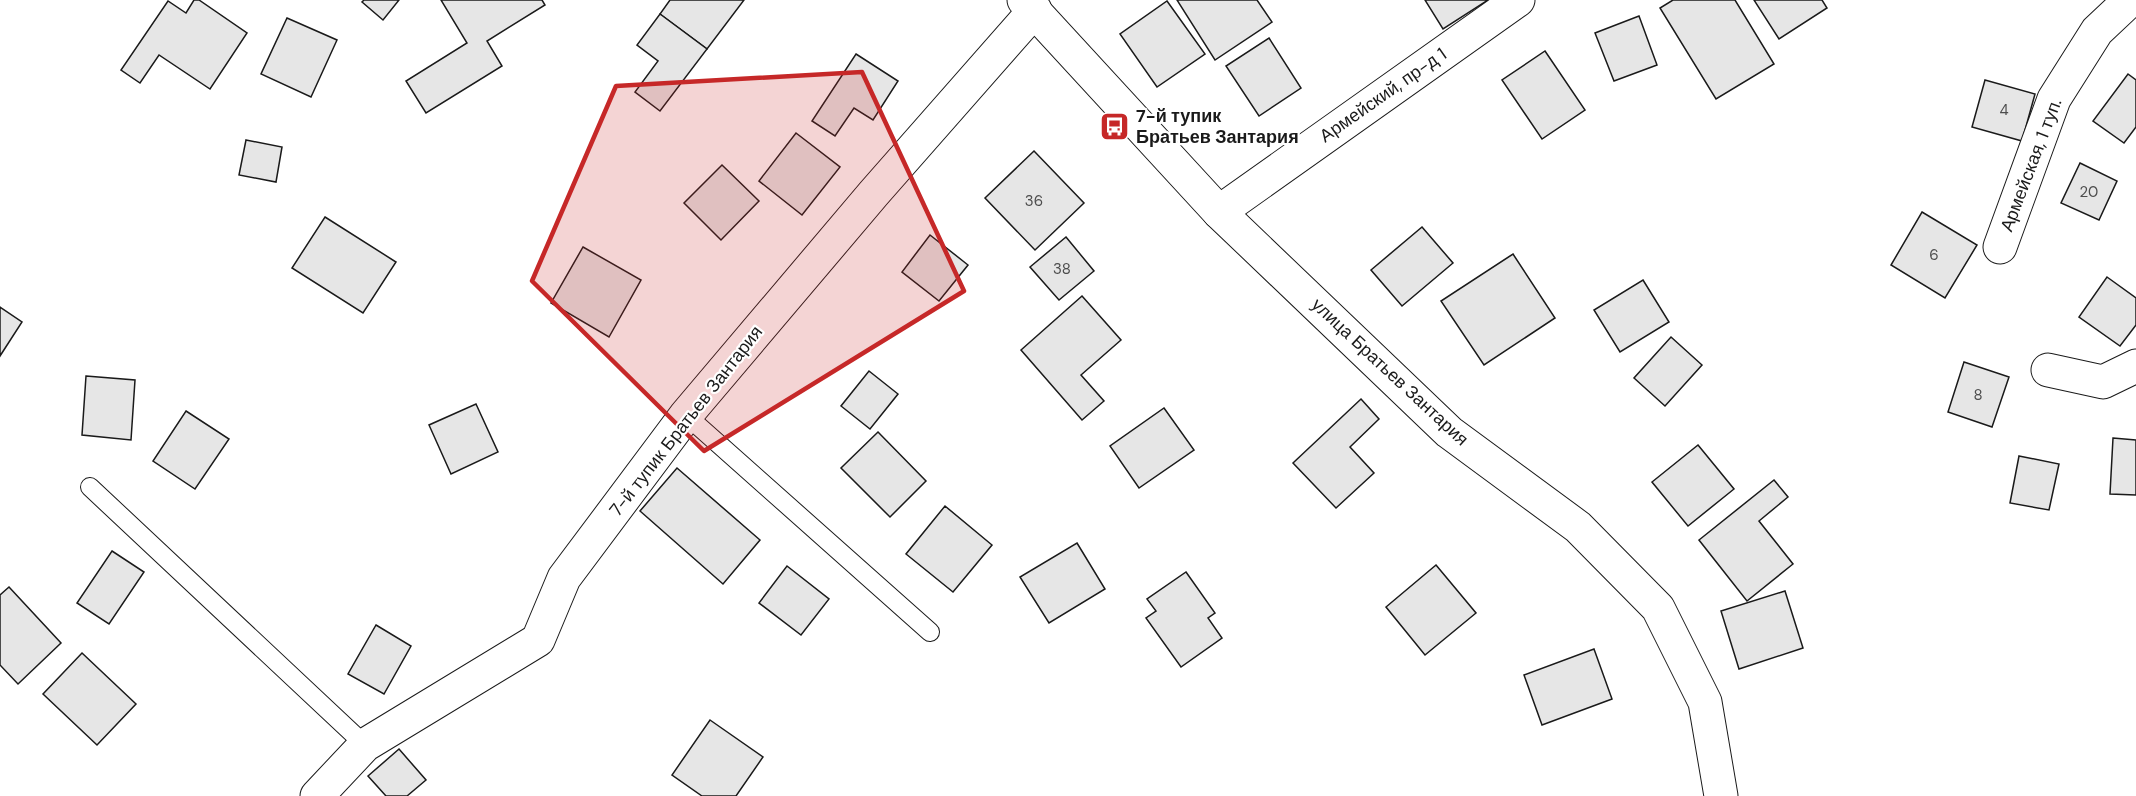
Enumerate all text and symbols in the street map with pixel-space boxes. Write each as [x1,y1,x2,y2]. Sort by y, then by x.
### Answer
street label: Армейский, пр-д 1 [1315,42,1451,148]
street label: Армейская, 1 туп. [1995,95,2067,235]
house number: 4 [1999,100,2009,120]
place label: 7-й тупик Братьев Зантария [1136,104,1299,149]
bus stop icon: 7-й тупик Братьев Зантария [1099,110,1131,142]
house number: 20 [2080,182,2098,202]
house number: 36 [1025,191,1043,211]
house number: 6 [1929,245,1939,265]
house number: 38 [1053,259,1071,279]
street label: улица Братьев Зантария [1306,293,1474,451]
street label: 7-й тупик Братьев Зантария [604,321,768,521]
house number: 8 [1973,385,1983,405]

